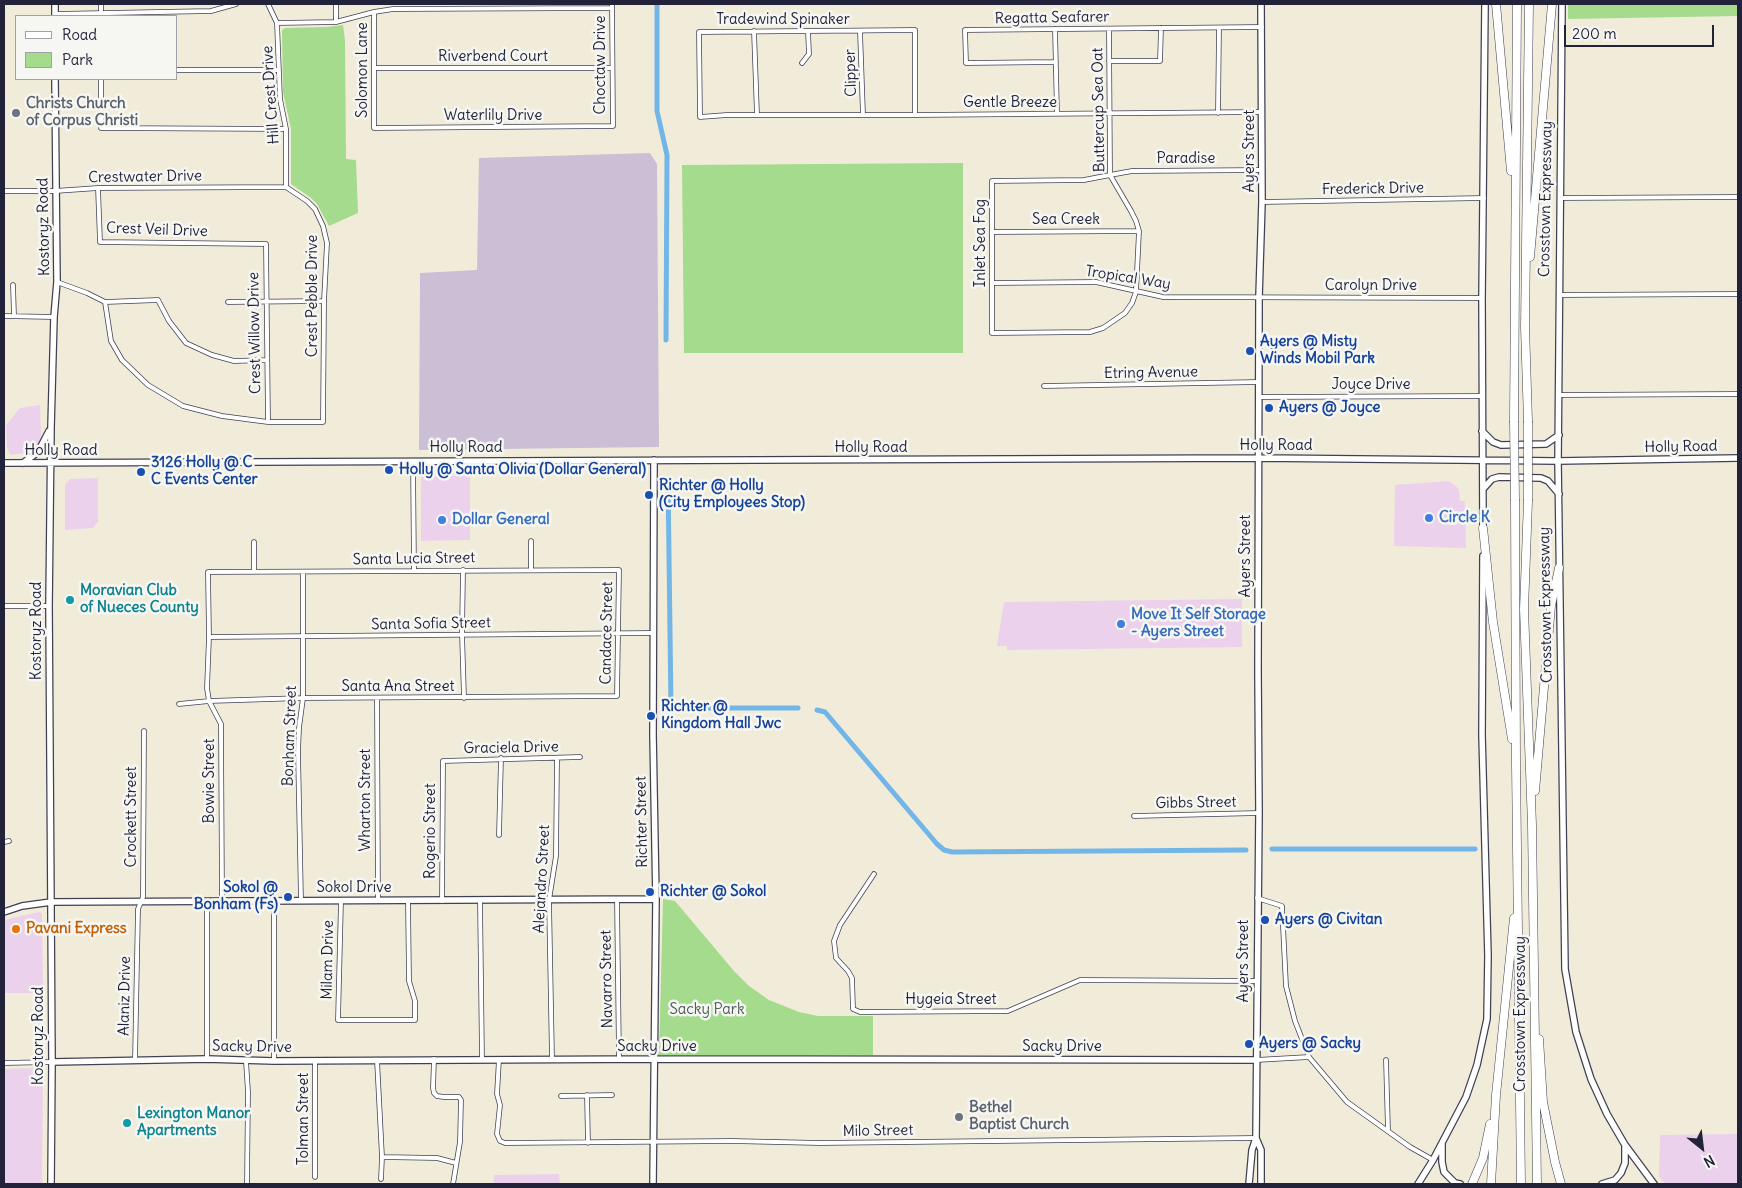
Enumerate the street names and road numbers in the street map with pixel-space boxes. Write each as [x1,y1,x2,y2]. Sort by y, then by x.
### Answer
street label: Regatta Seafarer [995,8,1109,28]
street label: Tradewind Spinaker [716,11,850,29]
street label: Choctaw Drive [592,15,610,115]
street label: Solomon Lane [354,22,372,118]
street label: Hill Crest Drive [259,45,283,145]
street label: Buttercup Sea Oat [1089,47,1109,173]
street label: Riverbend Court [438,48,548,66]
street label: Clipper [841,49,861,97]
street label: Gentle Breeze [963,94,1057,112]
street label: Waterlily Drive [444,107,542,125]
street label: Ayers Street [1241,110,1259,192]
street label: Crosstown Expressway [1536,121,1556,277]
street label: Paradise [1157,150,1215,168]
street label: Crestwater Drive [88,167,202,187]
street label: Kostoryz Road [34,178,54,276]
street label: Frederick Drive [1322,179,1424,199]
street label: Inlet Sea Fog [972,199,990,287]
street label: Sea Creek [1032,211,1100,229]
street label: Crest Veil Drive [106,219,208,241]
street label: Crest Pebble Drive [304,235,322,357]
street label: Tropical Way [1084,262,1172,294]
street label: Crest Willow Drive [245,272,265,394]
street label: Carolyn Drive [1325,277,1417,295]
street label: Etring Avenue [1104,363,1198,383]
street label: Joyce Drive [1331,376,1411,394]
street label: Holly Road [1239,437,1313,455]
street label: Holly Road [1644,437,1718,457]
street label: Holly Road [429,439,503,457]
street label: Holly Road [834,439,908,457]
street label: Holly Road [24,442,98,460]
street label: Ayers Street [1237,515,1255,597]
street label: Crosstown Expressway [1536,527,1556,683]
street label: Santa Lucia Street [353,549,475,569]
street label: Candace Street [597,581,617,685]
street label: Kostoryz Road [28,582,46,680]
street label: Santa Sofia Street [371,614,491,634]
street label: Santa Ana Street [341,678,455,696]
street label: Bonham Street [279,685,301,787]
street label: Bowie Street [201,738,219,824]
street label: Graciela Drive [463,738,559,758]
street label: Wharton Street [357,749,375,851]
street label: Crockett Street [123,766,141,868]
street label: Richter Street [632,776,652,868]
street label: Rogerio Street [422,783,440,879]
street label: Gibbs Street [1155,793,1237,813]
street label: Alejandro Street [530,824,554,934]
street label: Sokol Drive [316,879,392,897]
street label: Milam Drive [318,920,338,1000]
street label: Ayers Street [1235,920,1253,1002]
street label: Navarro Street [597,929,617,1029]
street label: Crosstown Expressway [1512,936,1530,1092]
street label: Alaniz Drive [115,956,135,1036]
street label: Kostoryz Road [30,987,48,1085]
street label: Hygeia Street [905,991,997,1009]
street label: Sacky Drive [212,1037,292,1057]
street label: Sacky Drive [617,1038,697,1056]
street label: Sacky Drive [1022,1038,1102,1056]
street label: Tolman Street [295,1073,313,1165]
street label: Milo Street [842,1121,914,1141]

